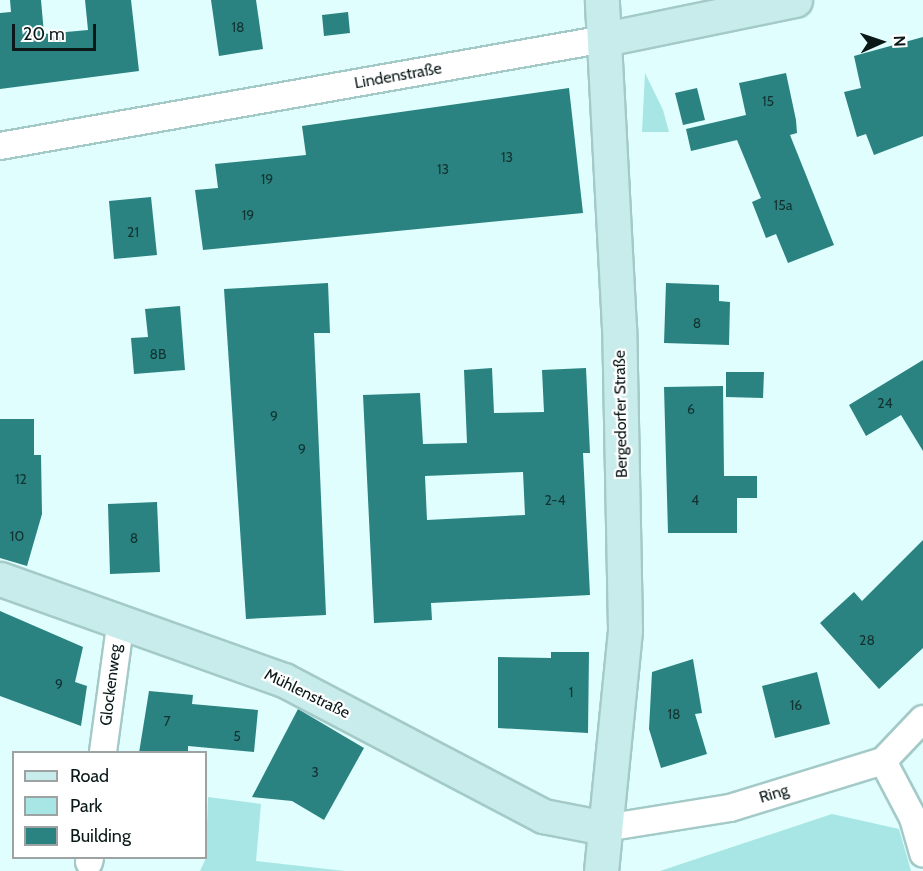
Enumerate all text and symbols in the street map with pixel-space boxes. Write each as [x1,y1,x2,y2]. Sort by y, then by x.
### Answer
scale bar [15,12,99,50]
north arrow [851,12,911,72]
house number: 18 [231,19,245,35]
text: 20 m [23,23,65,45]
text: N [890,35,909,47]
street label: Lindenstraße [353,59,443,93]
house number: 15 [762,93,774,109]
house number: 13 [501,149,513,165]
house number: 13 [437,161,449,177]
house number: 19 [261,171,273,187]
house number: 15a [774,197,792,213]
house number: 19 [242,207,254,223]
house number: 21 [127,224,139,240]
house number: 8 [693,315,701,331]
house number: 8B [150,346,166,362]
street label: Bergedorfer Straße [610,350,632,478]
house number: 24 [877,395,893,411]
house number: 6 [687,401,695,417]
house number: 9 [270,408,278,424]
house number: 9 [298,441,306,457]
house number: 12 [15,471,27,487]
house number: 2-4 [544,492,566,508]
house number: 4 [691,492,699,508]
house number: 10 [10,528,24,544]
house number: 8 [130,530,138,546]
house number: 28 [859,632,875,648]
street label: Glockenweg [96,643,126,727]
street label: Mühlenstraße [261,665,353,723]
house number: 9 [55,676,63,692]
house number: 1 [569,684,573,700]
house number: 16 [790,697,802,713]
house number: 18 [667,706,681,722]
house number: 7 [163,713,171,729]
house number: 5 [233,728,241,744]
legend [12,751,207,859]
house number: 3 [311,764,319,780]
text: Road [70,765,109,787]
street label: Ring [757,780,791,808]
text: Park [70,795,102,817]
text: Building [70,825,131,847]

